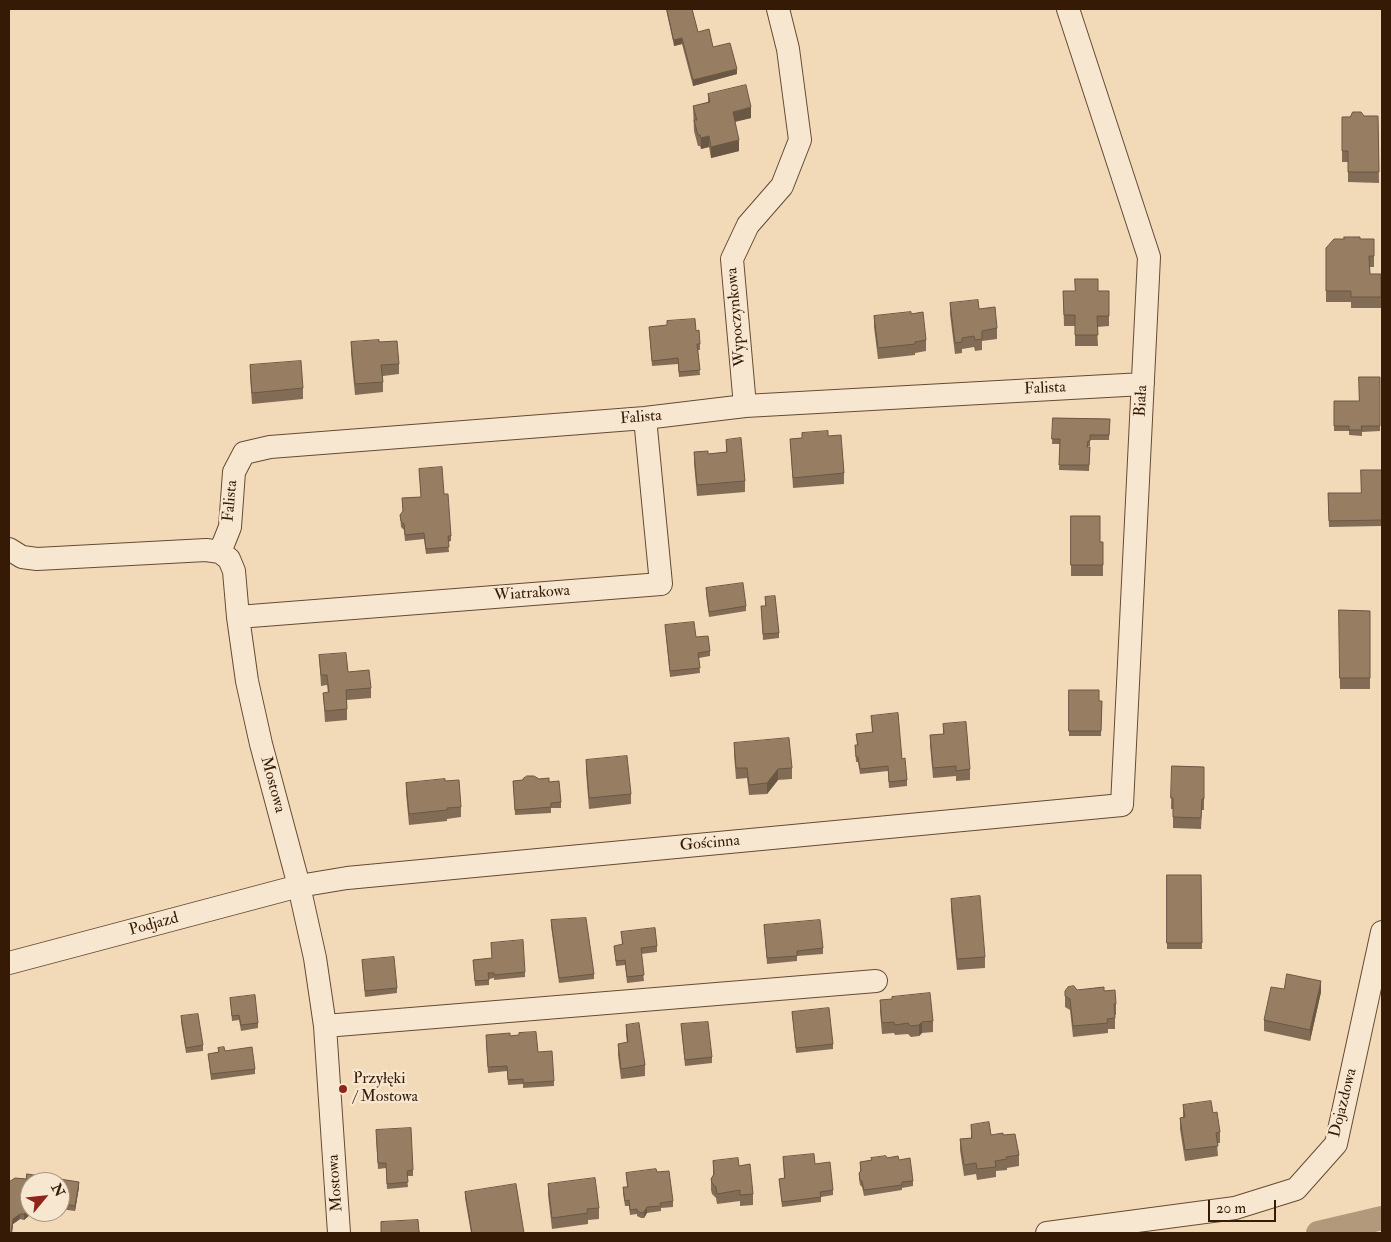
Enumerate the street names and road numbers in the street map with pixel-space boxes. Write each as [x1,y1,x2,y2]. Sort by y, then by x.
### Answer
street label: Wypoczynkowa [723,267,751,367]
street label: Falista [1024,378,1066,400]
street label: Biała [1132,385,1152,417]
street label: Falista [619,407,663,429]
street label: Falista [220,479,242,523]
street label: Wiatrakowa [493,582,571,606]
street label: Mostowa [255,755,289,815]
street label: Gościnna [679,832,741,856]
street label: Podjazd [127,909,181,941]
street label: Dojazdowa [1326,1066,1362,1140]
street label: Mostowa [324,1154,348,1212]

